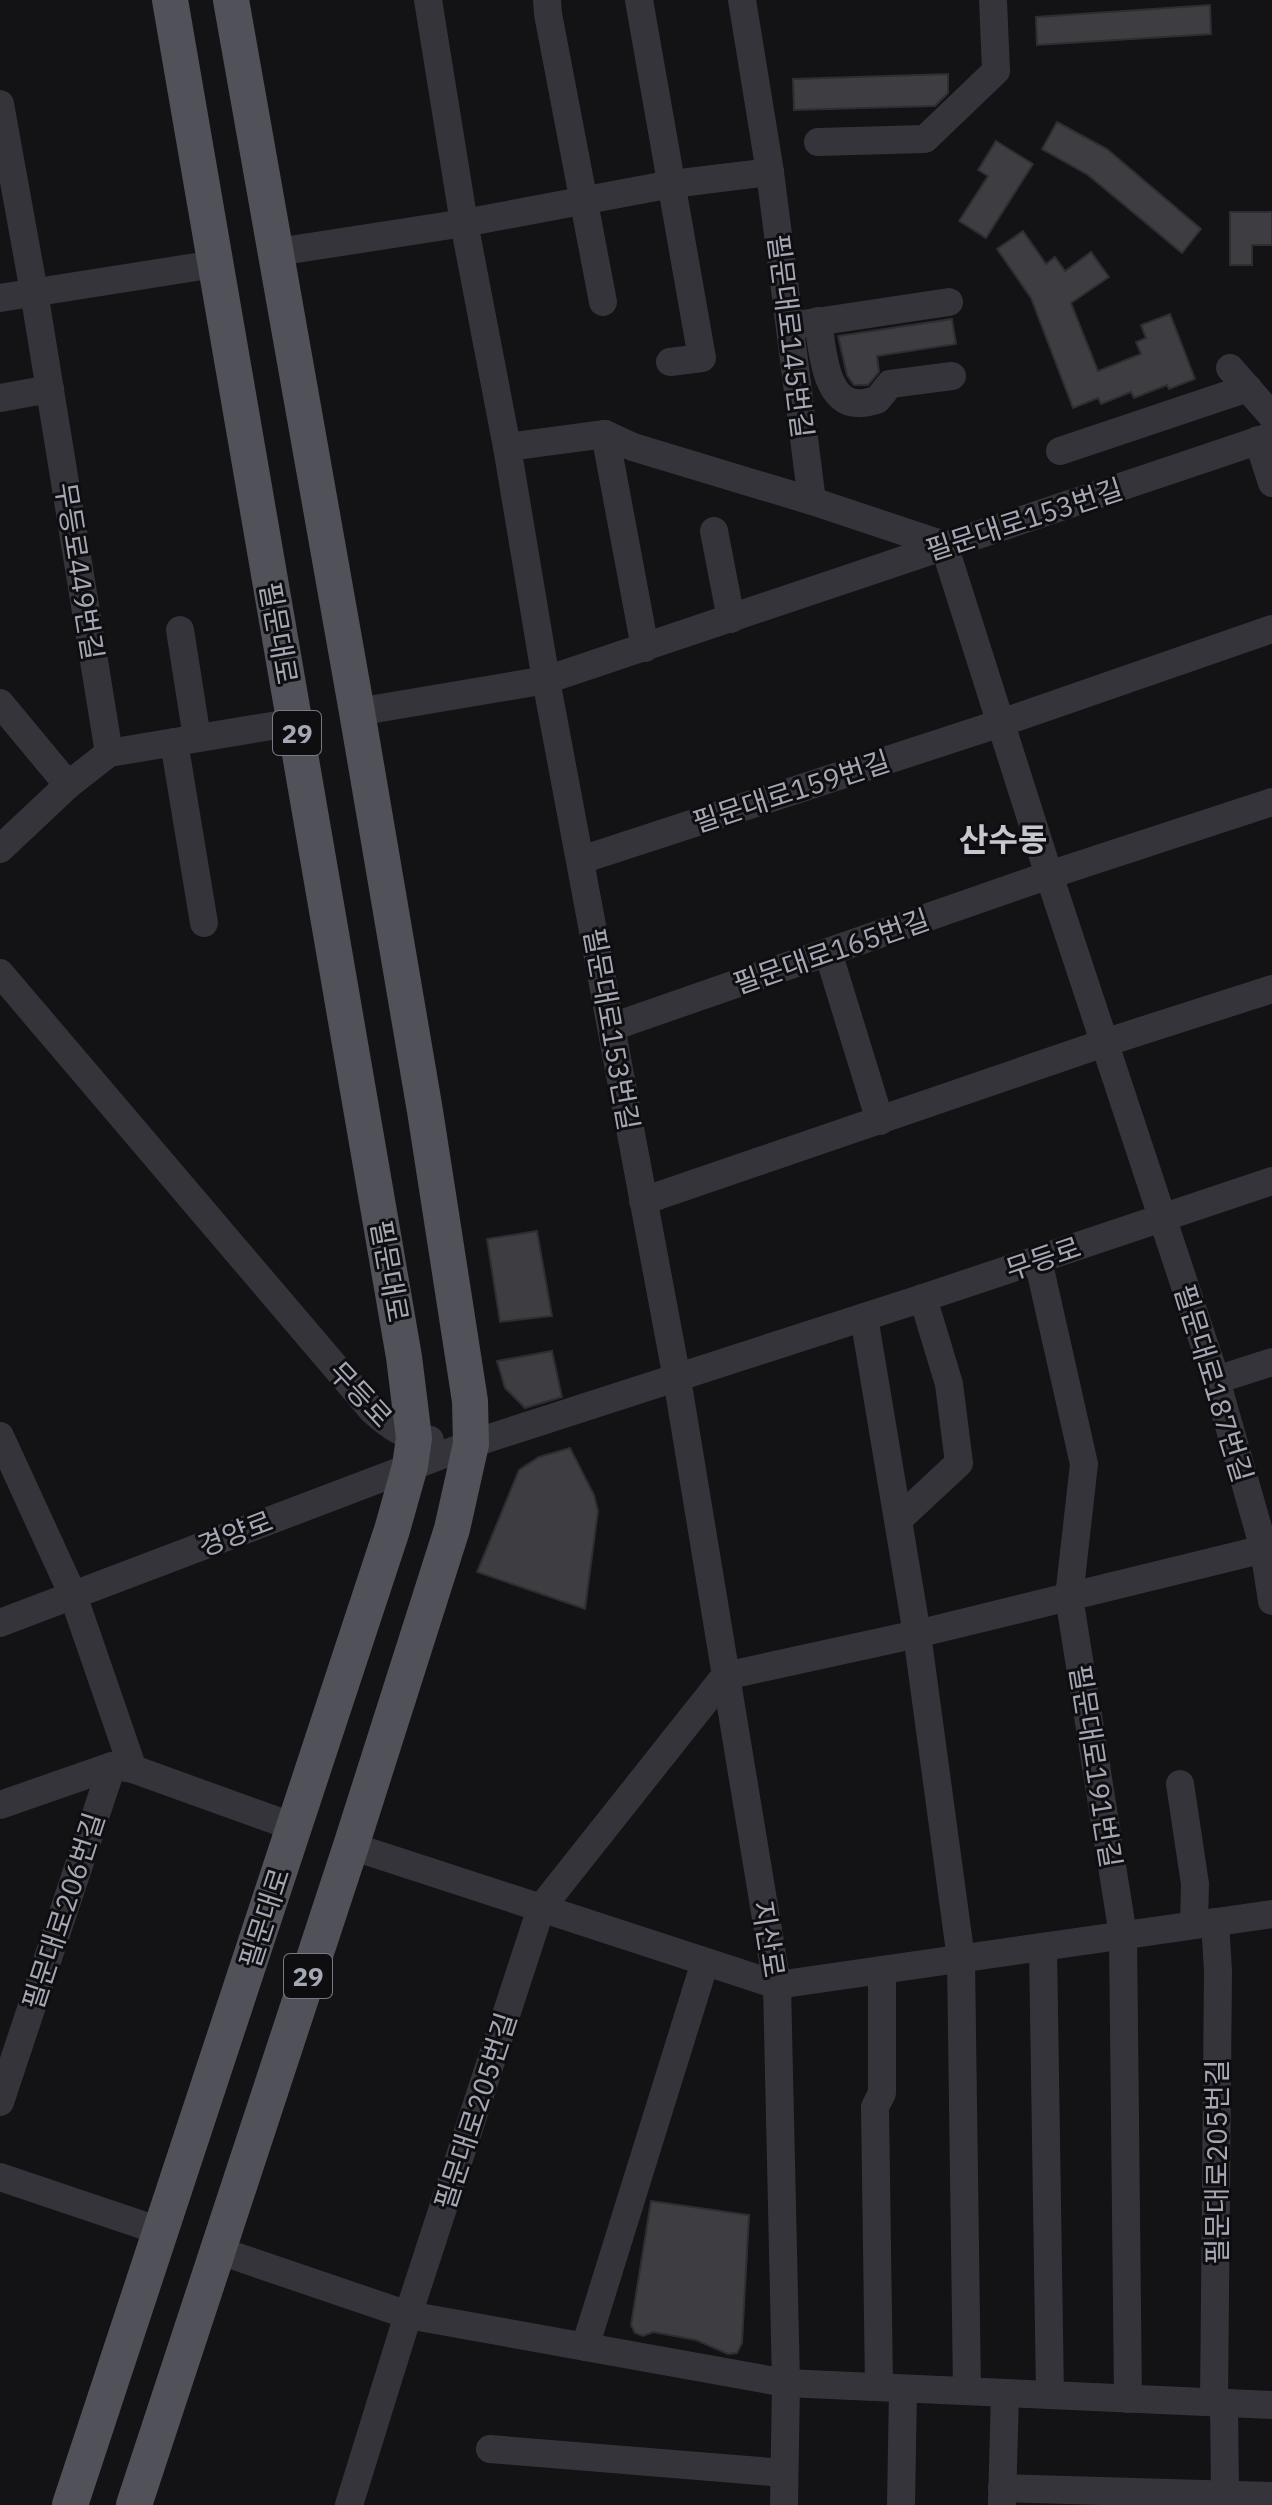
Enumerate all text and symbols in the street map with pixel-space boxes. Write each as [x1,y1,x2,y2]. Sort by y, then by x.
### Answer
street label: 필문대로145번길 [760,232,822,440]
street label: 필문대로153번길 [921,470,1127,568]
street label: 무등로449번길 [48,480,112,662]
street label: 필문대로 [252,579,306,687]
road number: 29 [273,711,321,755]
street label: 필문대로159번길 [688,742,894,840]
district label: 산수동 [959,818,1047,860]
street label: 필문대로165번길 [728,900,934,1002]
street label: 필문대로153번길 [576,925,648,1133]
street label: 필문대로 [363,1217,417,1325]
street label: 무등로 [1000,1228,1086,1288]
street label: 필문대로187번길 [1166,1280,1262,1486]
street label: 무등로 [321,1353,401,1435]
street label: 경양로 [192,1502,278,1564]
street label: 필문대로191번길 [1062,1662,1130,1870]
street label: 필문대로206번길 [14,1808,112,2014]
street label: 필문대로 [230,1863,298,1973]
street label: 지산로 [745,1898,793,1980]
road number: 29 [284,1954,332,1998]
street label: 필문대로205번길 [426,2008,524,2214]
street label: 필문대로205번길 [1198,2060,1235,2264]

